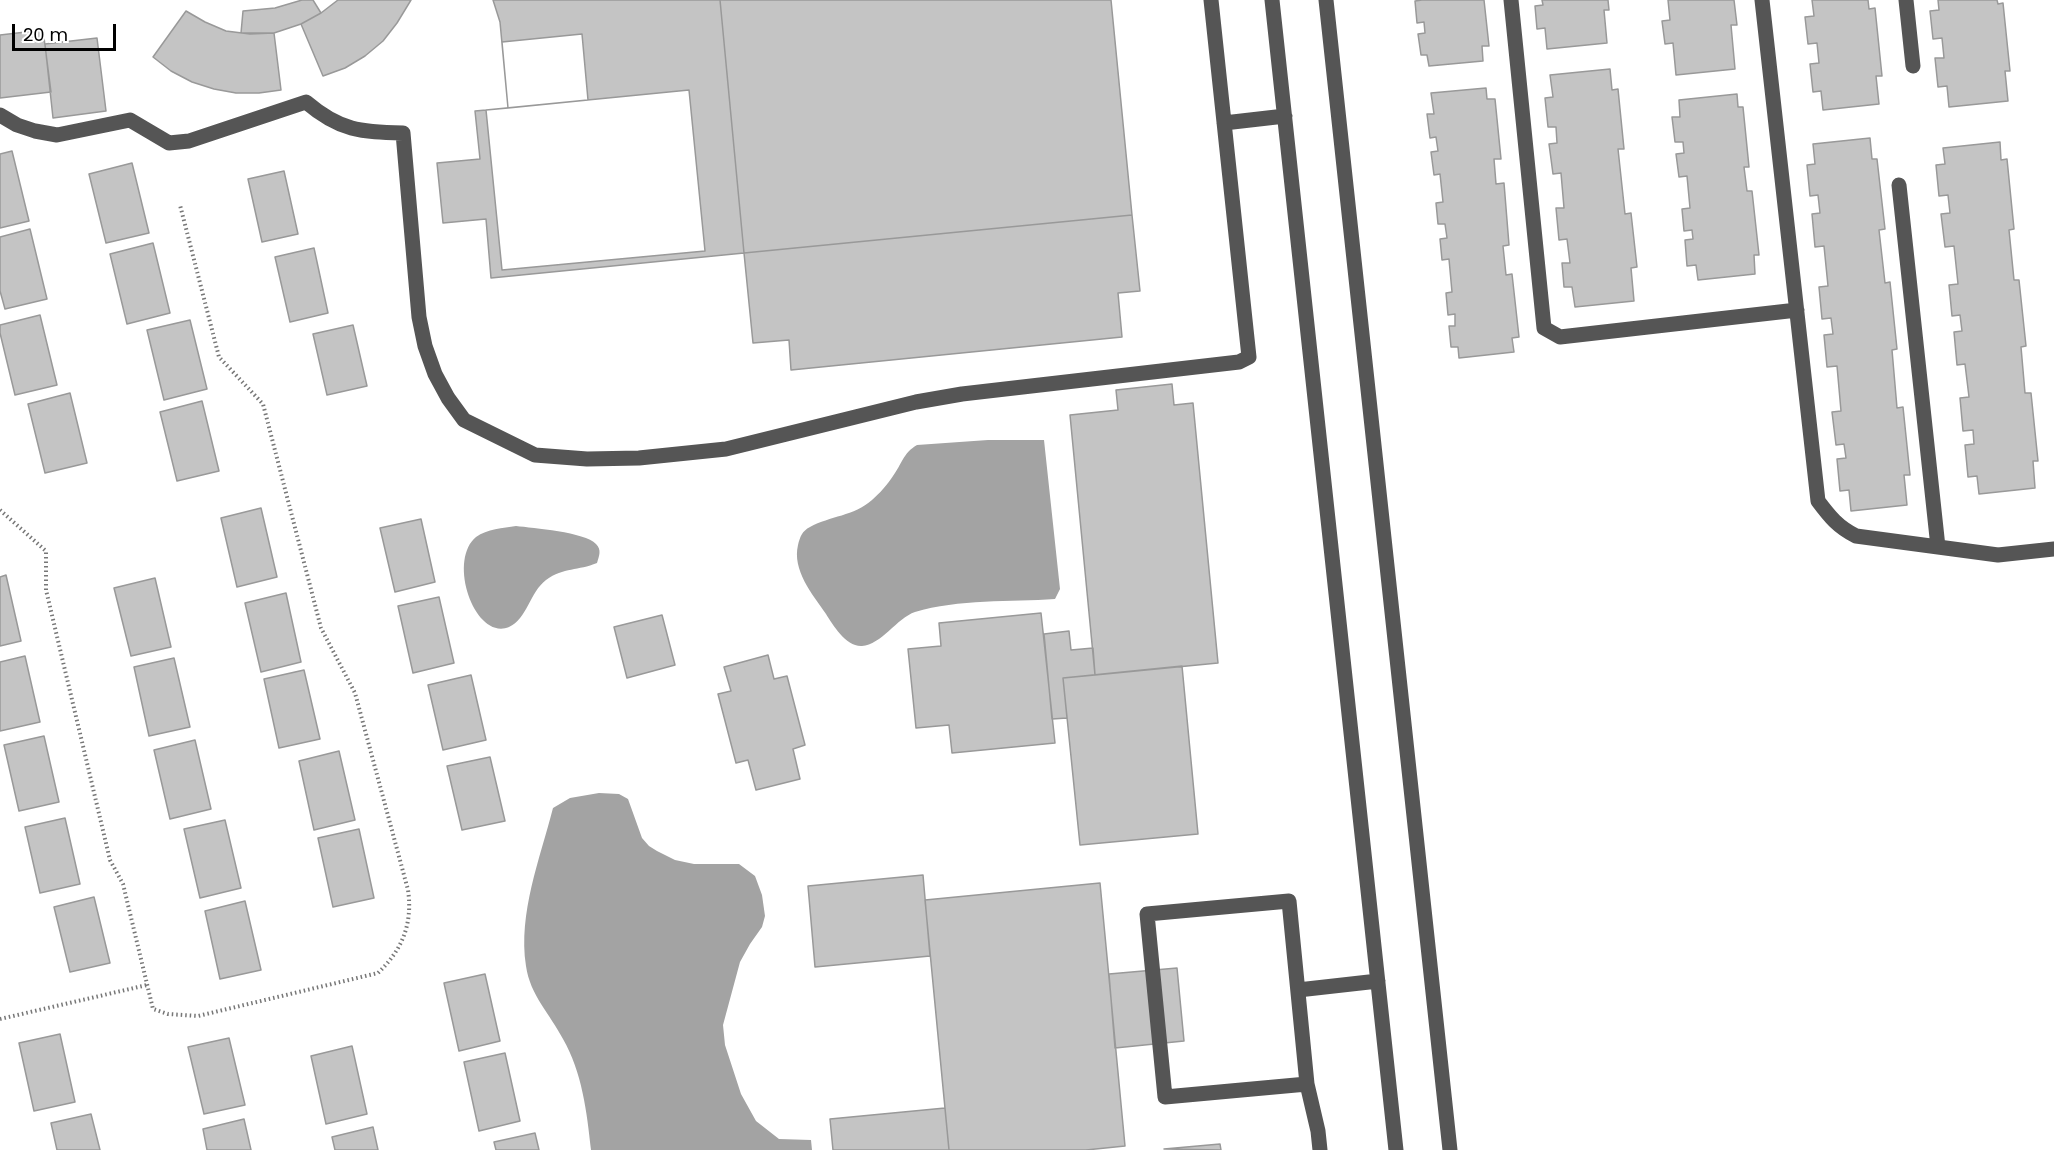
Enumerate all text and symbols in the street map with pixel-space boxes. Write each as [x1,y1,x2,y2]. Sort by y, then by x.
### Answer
scale bar [15,12,118,50]
text: 20 m [23,22,68,47]

